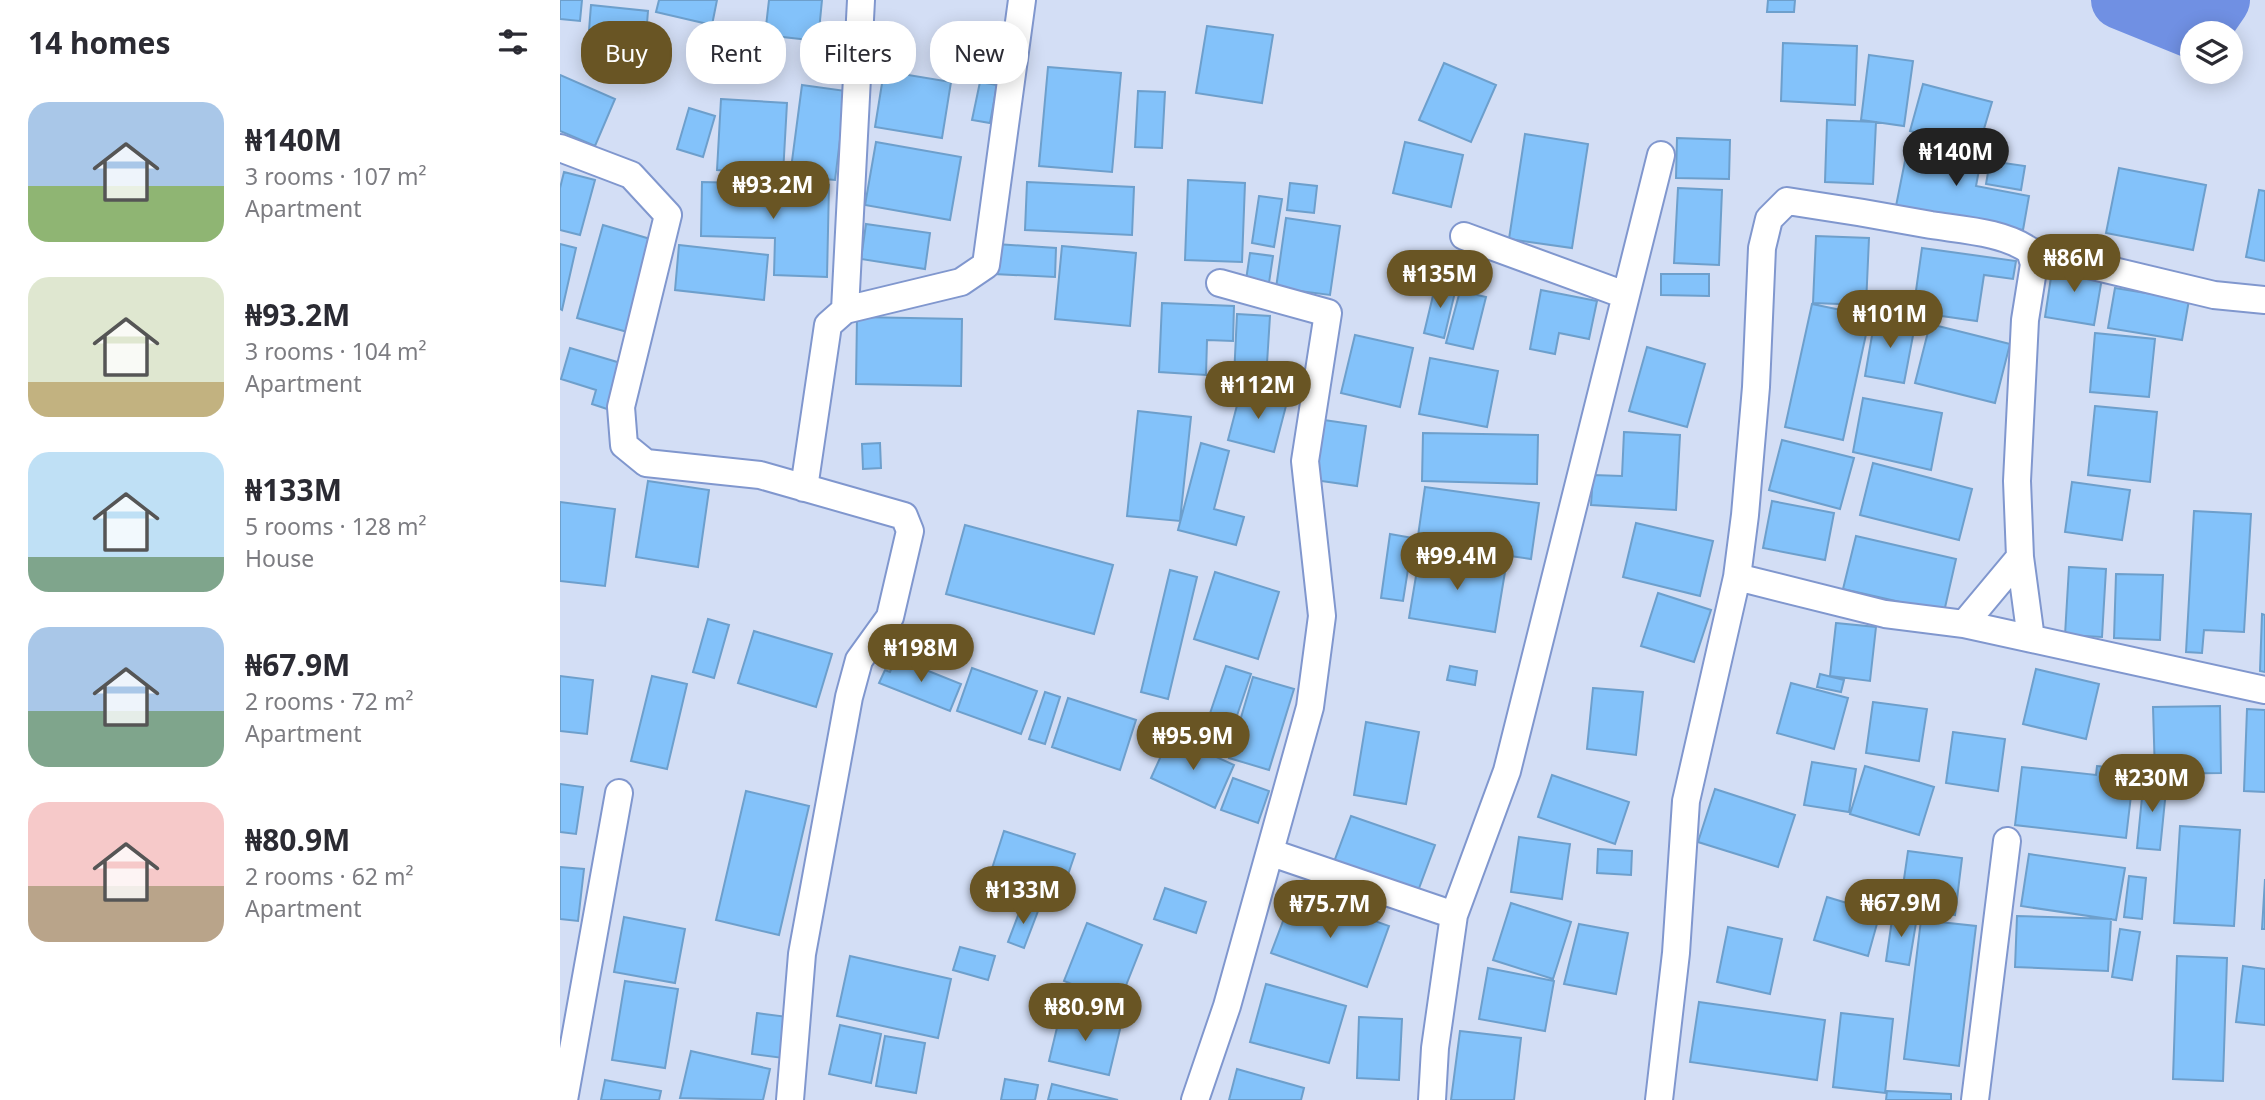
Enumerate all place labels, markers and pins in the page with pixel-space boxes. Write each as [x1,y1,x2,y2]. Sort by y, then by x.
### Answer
pin: ₦140M [1907,128,2005,188]
pin: ₦93.2M [716,162,830,221]
pin: ₦86M [2033,234,2115,294]
pin: ₦135M [1391,250,1489,310]
pin: ₦101M [1841,290,1939,350]
pin: ₦112M [1209,362,1307,421]
pin: ₦99.4M [1400,532,1514,592]
pin: ₦198M [872,624,970,684]
pin: ₦95.9M [1136,712,1250,772]
pin: ₦230M [2103,754,2201,814]
pin: ₦133M [974,866,1072,926]
pin: ₦75.7M [1273,880,1387,940]
pin: ₦67.9M [1844,880,1958,939]
pin: ₦80.9M [1028,984,1142,1043]

